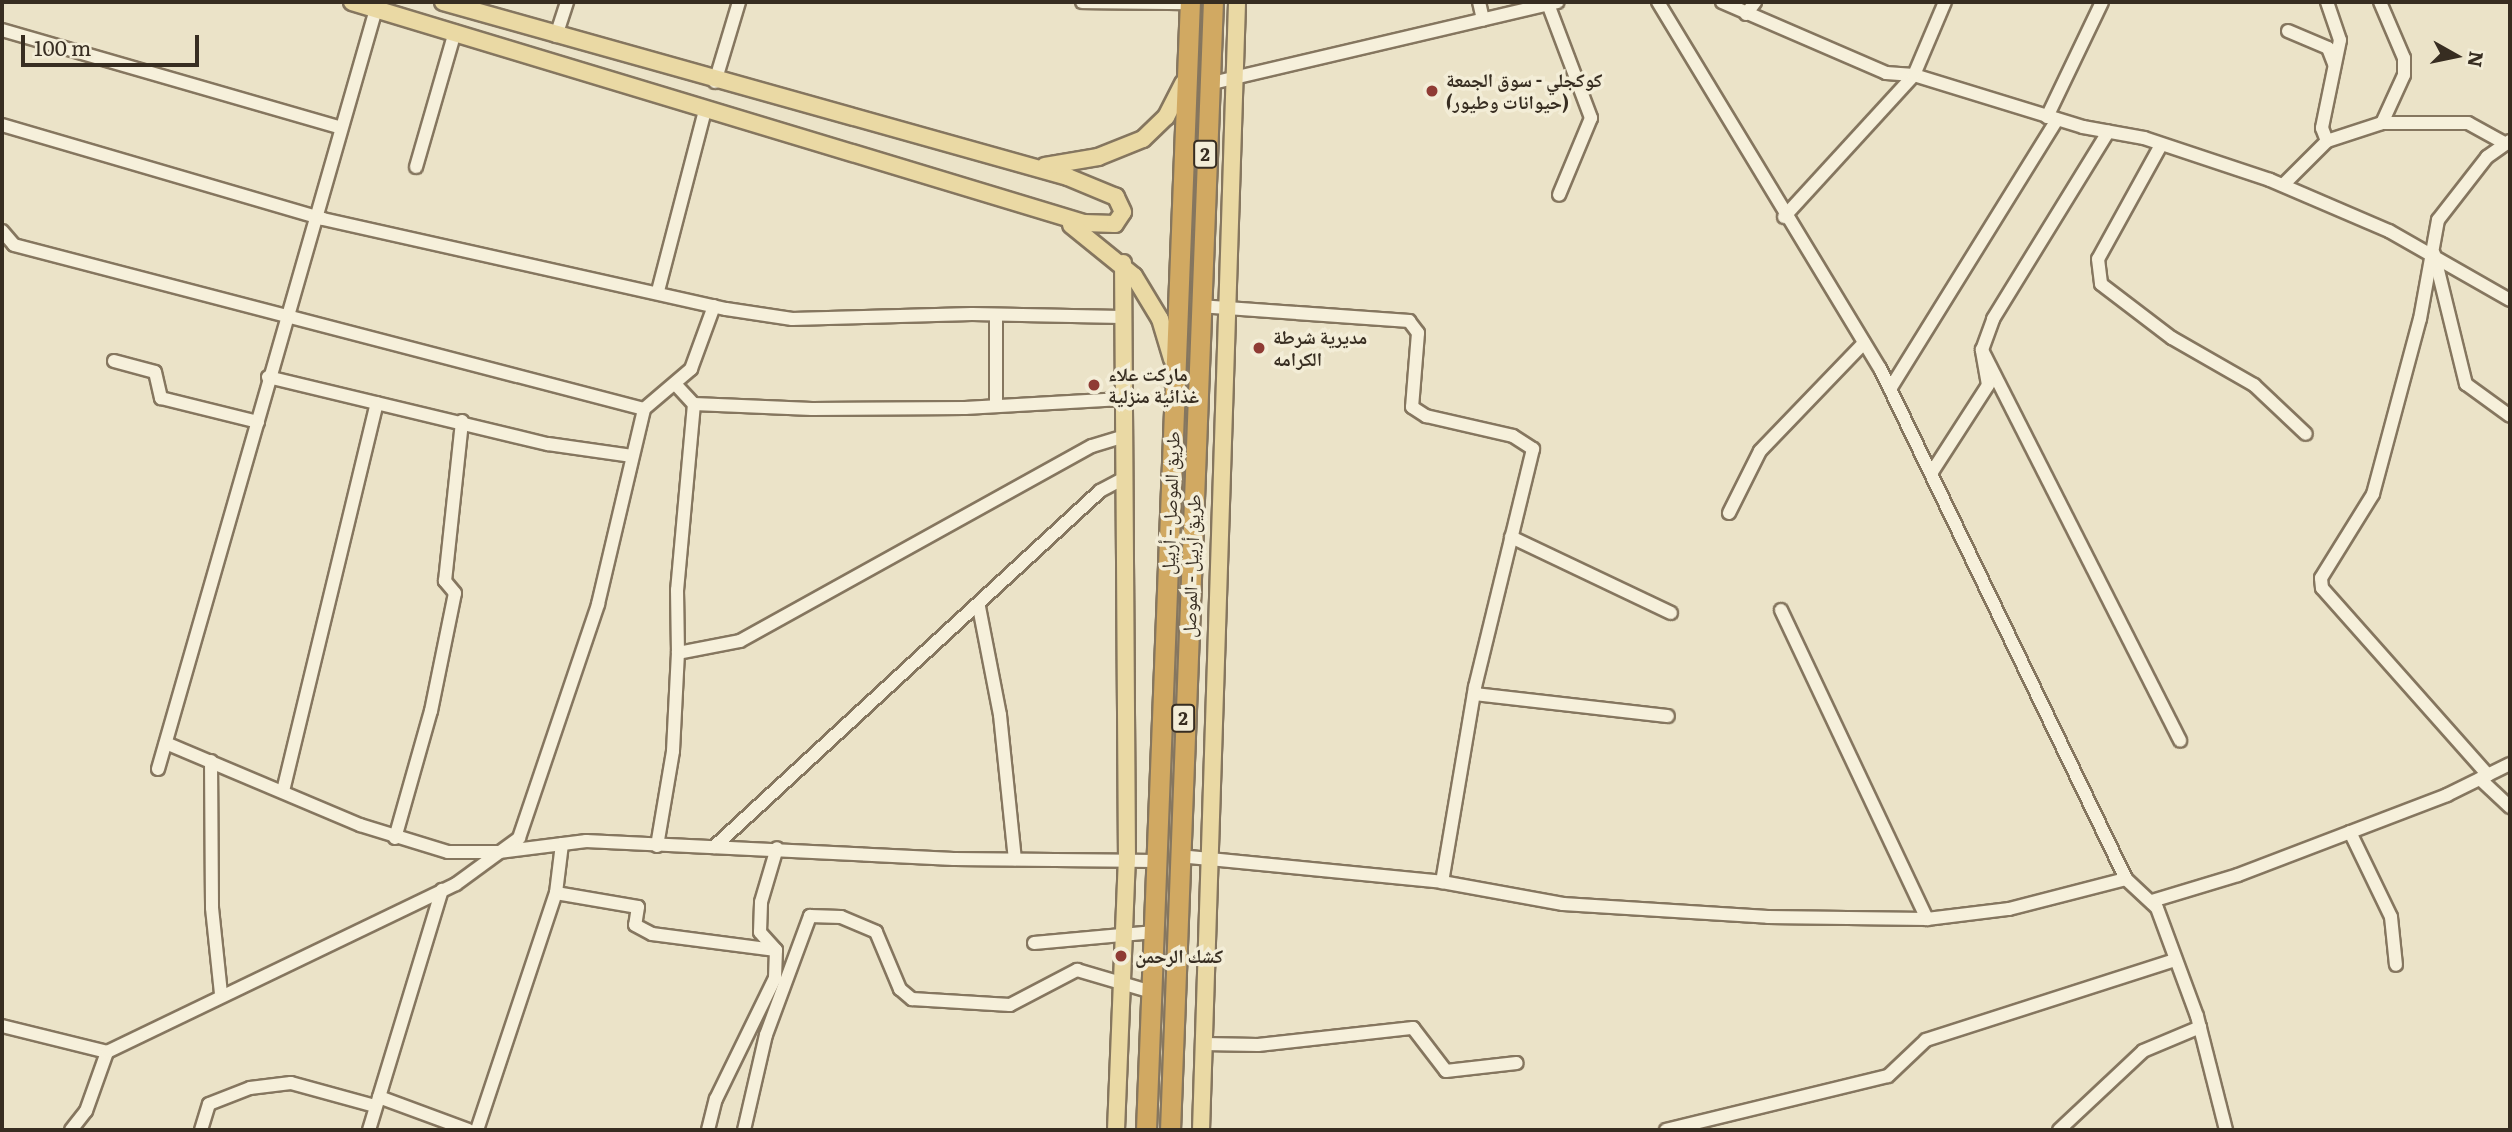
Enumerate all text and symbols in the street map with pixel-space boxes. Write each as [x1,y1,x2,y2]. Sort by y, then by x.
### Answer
scale bar [24,21,203,65]
north arrow [2421,21,2491,91]
text: 100 m [34,31,91,62]
text: N [2462,49,2492,69]
place label: كوكجلي - سوق الجمعة (حيوانات وطيور) [1446,69,1602,113]
marker: كوكجلي - سوق الجمعة (حيوانات وطيور) [1424,83,1440,99]
road number: 2 [1193,140,1217,168]
place label: مديرية شرطة الكرامه [1273,326,1367,370]
marker: مديرية شرطة الكرامه [1251,340,1267,356]
place label: ماركت علاء غذائية منزلية [1108,363,1199,407]
marker: ماركت علاء غذائية منزلية [1086,377,1102,393]
street label: طريق الموصل - أربيل [1156,431,1184,575]
street label: طريق أربيل - الموصل [1177,494,1205,638]
road number: 2 [1171,704,1195,732]
place label: كشك الرحمن [1135,945,1223,967]
marker: كشك الرحمن [1113,948,1129,964]

